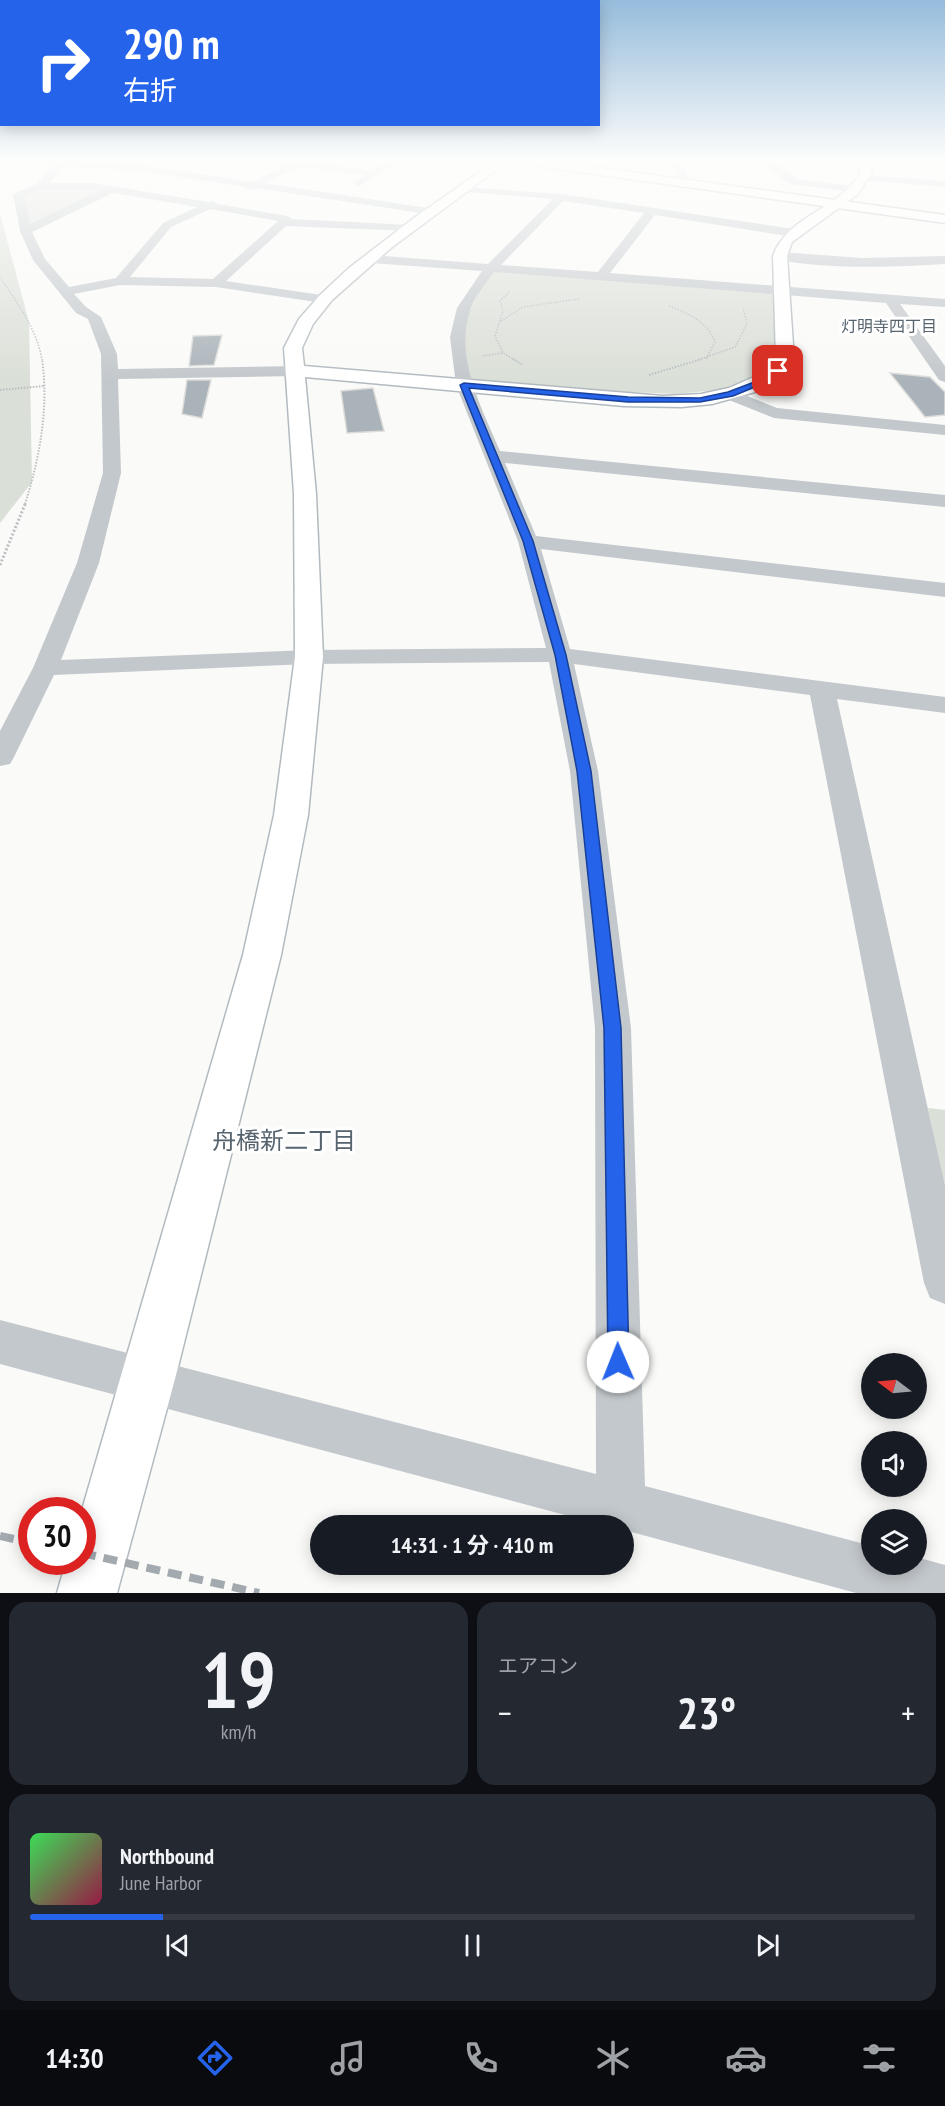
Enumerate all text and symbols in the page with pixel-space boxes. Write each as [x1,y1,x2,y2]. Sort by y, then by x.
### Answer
text: 290 m [123,16,220,71]
icon: right [24,24,102,102]
text: 右折 [123,73,177,107]
district label: 灯明寺四丁目 [841,316,937,336]
pin [752,345,803,396]
icon: arrive [761,354,794,387]
district label: 舟橋新二丁目 [212,1125,356,1156]
position arrow [586,1330,650,1394]
north arrow [861,1353,927,1419]
map controls [861,1353,927,1575]
button: sound [861,1431,927,1497]
speed limit sign: 30 [18,1497,96,1575]
button: layers [861,1509,927,1575]
text: 14:31 · 1 分 · 410 m [391,1531,553,1559]
text: 19 [201,1629,276,1730]
text: エアコン [498,1653,578,1679]
text: 23° [677,1683,736,1741]
text: − [498,1691,512,1734]
text: + [901,1691,915,1734]
text: km/h [221,1719,256,1745]
text: Northbound [120,1842,214,1870]
text: June Harbor [120,1870,202,1896]
icon: previous [161,1929,194,1962]
icon: pause [456,1929,489,1962]
icon: next [751,1929,784,1962]
icon: directions [194,2037,236,2079]
icon: music [327,2037,369,2079]
icon: phone [460,2037,502,2079]
icon: climate [592,2037,634,2079]
icon: car [725,2037,767,2079]
icon: filters [858,2037,900,2079]
text: 14:30 [45,2041,104,2075]

